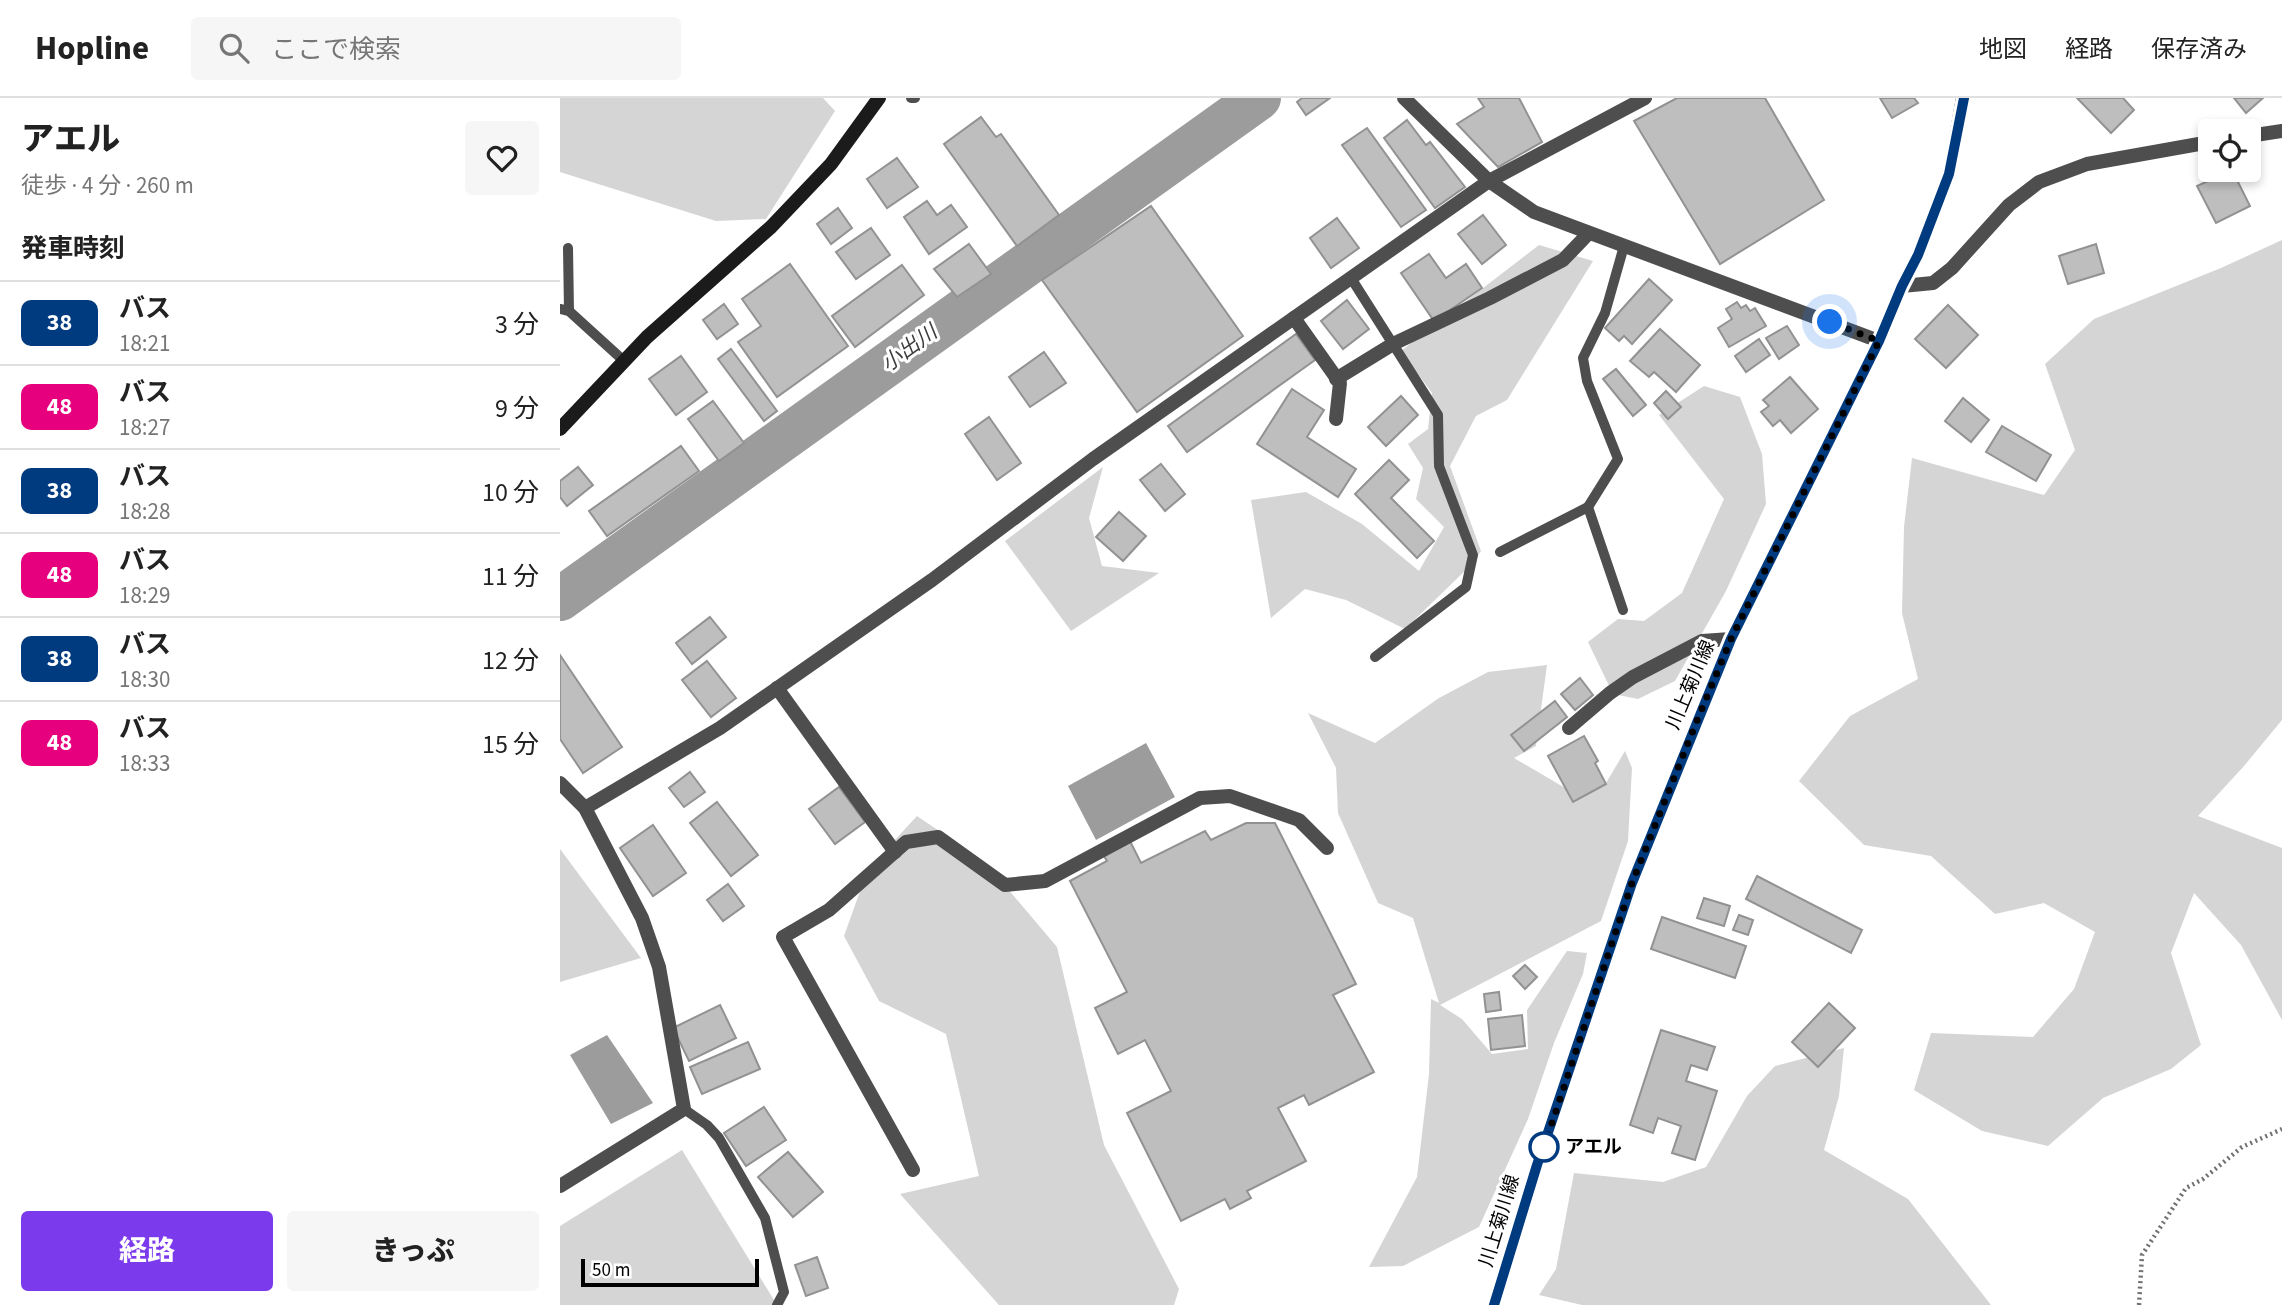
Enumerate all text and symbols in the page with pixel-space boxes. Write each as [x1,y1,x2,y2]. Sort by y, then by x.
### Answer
search box [191,17,681,80]
text: Hopline [35,25,149,72]
icon: search [215,29,253,67]
text: ここで検索 [271,31,401,68]
text: 地図 [1979,32,2027,67]
text: 経路 [2065,32,2113,67]
text: 保存済み [2151,32,2247,67]
text: アエル [21,116,120,163]
map controls [2198,119,2261,182]
button: locate [2198,119,2261,182]
button: heart [465,121,539,195]
text: 徒歩 · 4 分 · 260 m [21,169,194,202]
text: 発車時刻 [21,230,125,267]
text: バス [119,290,171,327]
your location [1812,304,1847,339]
text: 38 [47,305,72,340]
text: 3 分 [495,306,539,343]
water label: 小出川 [875,316,945,379]
text: 18:21 [119,327,170,360]
text: バス [119,374,171,411]
text: 48 [47,389,72,424]
text: 9 分 [495,390,539,427]
text: 18:27 [119,411,170,444]
text: バス [119,458,171,495]
text: 38 [47,473,72,508]
text: 10 分 [482,474,539,511]
text: 18:28 [119,495,170,528]
text: バス [119,542,171,579]
text: 48 [47,557,72,592]
text: 11 分 [482,558,539,595]
text: 18:29 [119,579,170,612]
text: バス [119,626,171,663]
street label: 川上菊川線 [1660,636,1722,734]
text: 38 [47,641,72,676]
text: 12 分 [482,642,539,679]
text: 18:30 [119,663,170,696]
text: バス [119,710,171,747]
text: 48 [47,725,72,760]
text: 15 分 [482,726,539,763]
text: 18:33 [119,747,170,780]
marker: アエル [1529,1132,1559,1162]
place label: アエル [1565,1134,1622,1161]
street label: 川上菊川線 [1473,1172,1527,1270]
button: 経路 [21,1211,273,1291]
button: きっぷ [287,1211,539,1291]
scale bar [581,1256,760,1288]
text: 50 m [592,1257,630,1284]

